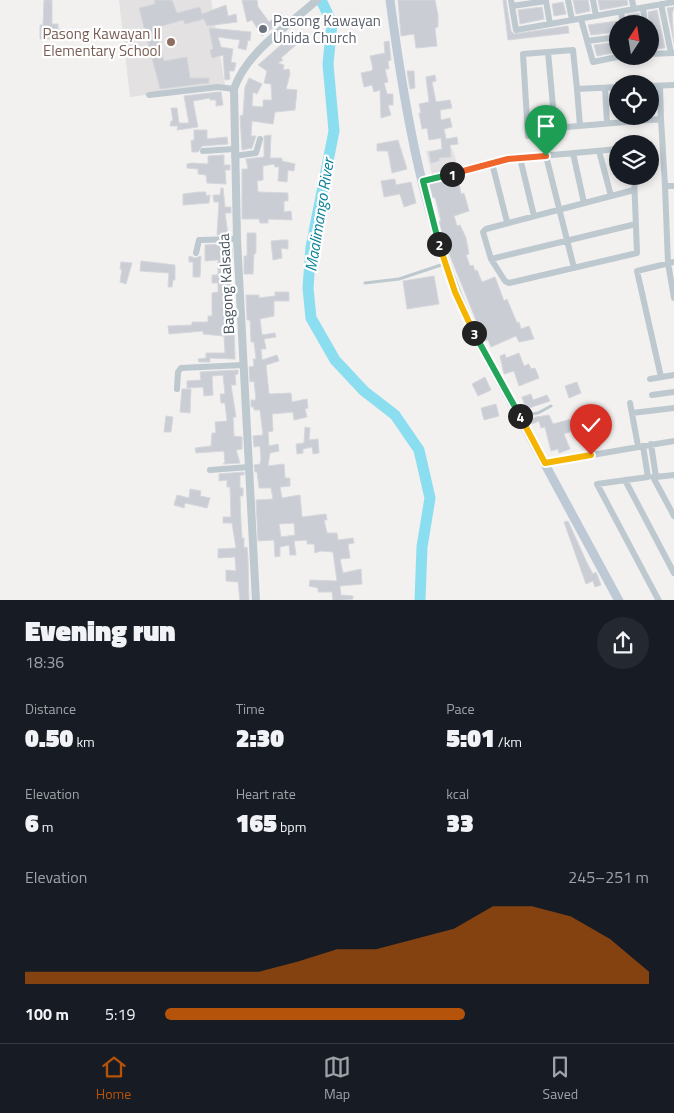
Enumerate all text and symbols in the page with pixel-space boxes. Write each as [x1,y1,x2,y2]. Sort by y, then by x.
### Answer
place label: Pasong Kawayan Unida Church [273,9,381,49]
north arrow [609,15,659,65]
map controls [609,15,659,185]
place label: Pasong Kawayan II Elementary School [42,22,161,62]
marker: Pasong Kawayan Unida Church [257,23,269,35]
marker: Pasong Kawayan II Elementary School [165,36,177,48]
button: locate [609,75,659,125]
pin [525,105,567,156]
icon: arrive [532,112,560,140]
button: layers [609,135,659,185]
water label: Maalimango River [298,155,340,273]
pin: 1 [440,162,464,186]
text: 1 [449,164,456,185]
pin: 2 [426,232,452,256]
street label: Bagong Kalsada [212,233,240,335]
text: 2 [436,234,443,255]
pin: 3 [462,320,486,346]
text: 3 [471,323,478,344]
pin: 4 [508,404,532,428]
pin [570,404,612,455]
text: 4 [517,406,524,427]
icon: check [577,411,605,439]
text: Evening run [25,609,176,652]
button: share [597,617,649,669]
text: 18:36 [25,650,64,674]
text: Distance [25,698,76,719]
text: Time [236,698,265,719]
text: Pace [446,698,475,719]
text: 0.50 [25,719,73,757]
text: 2:30 [236,719,284,757]
text: 5:01 [446,719,495,757]
text: km [73,731,95,752]
text: /km [495,731,522,752]
text: Elevation [25,783,79,804]
text: Heart rate [236,783,296,804]
text: kcal [446,783,469,804]
text: 6 [25,804,39,842]
text: 165 [236,804,277,842]
text: 33 [446,804,474,842]
text: m [39,816,54,837]
text: bpm [277,816,306,837]
text: Elevation [25,865,87,889]
text: 245–251 m [568,865,649,889]
text: 100 m [25,1002,69,1026]
text: 5:19 [105,1002,135,1026]
tab: Home [96,1053,131,1104]
tab: Map [323,1053,351,1104]
tab: Saved [543,1053,578,1104]

